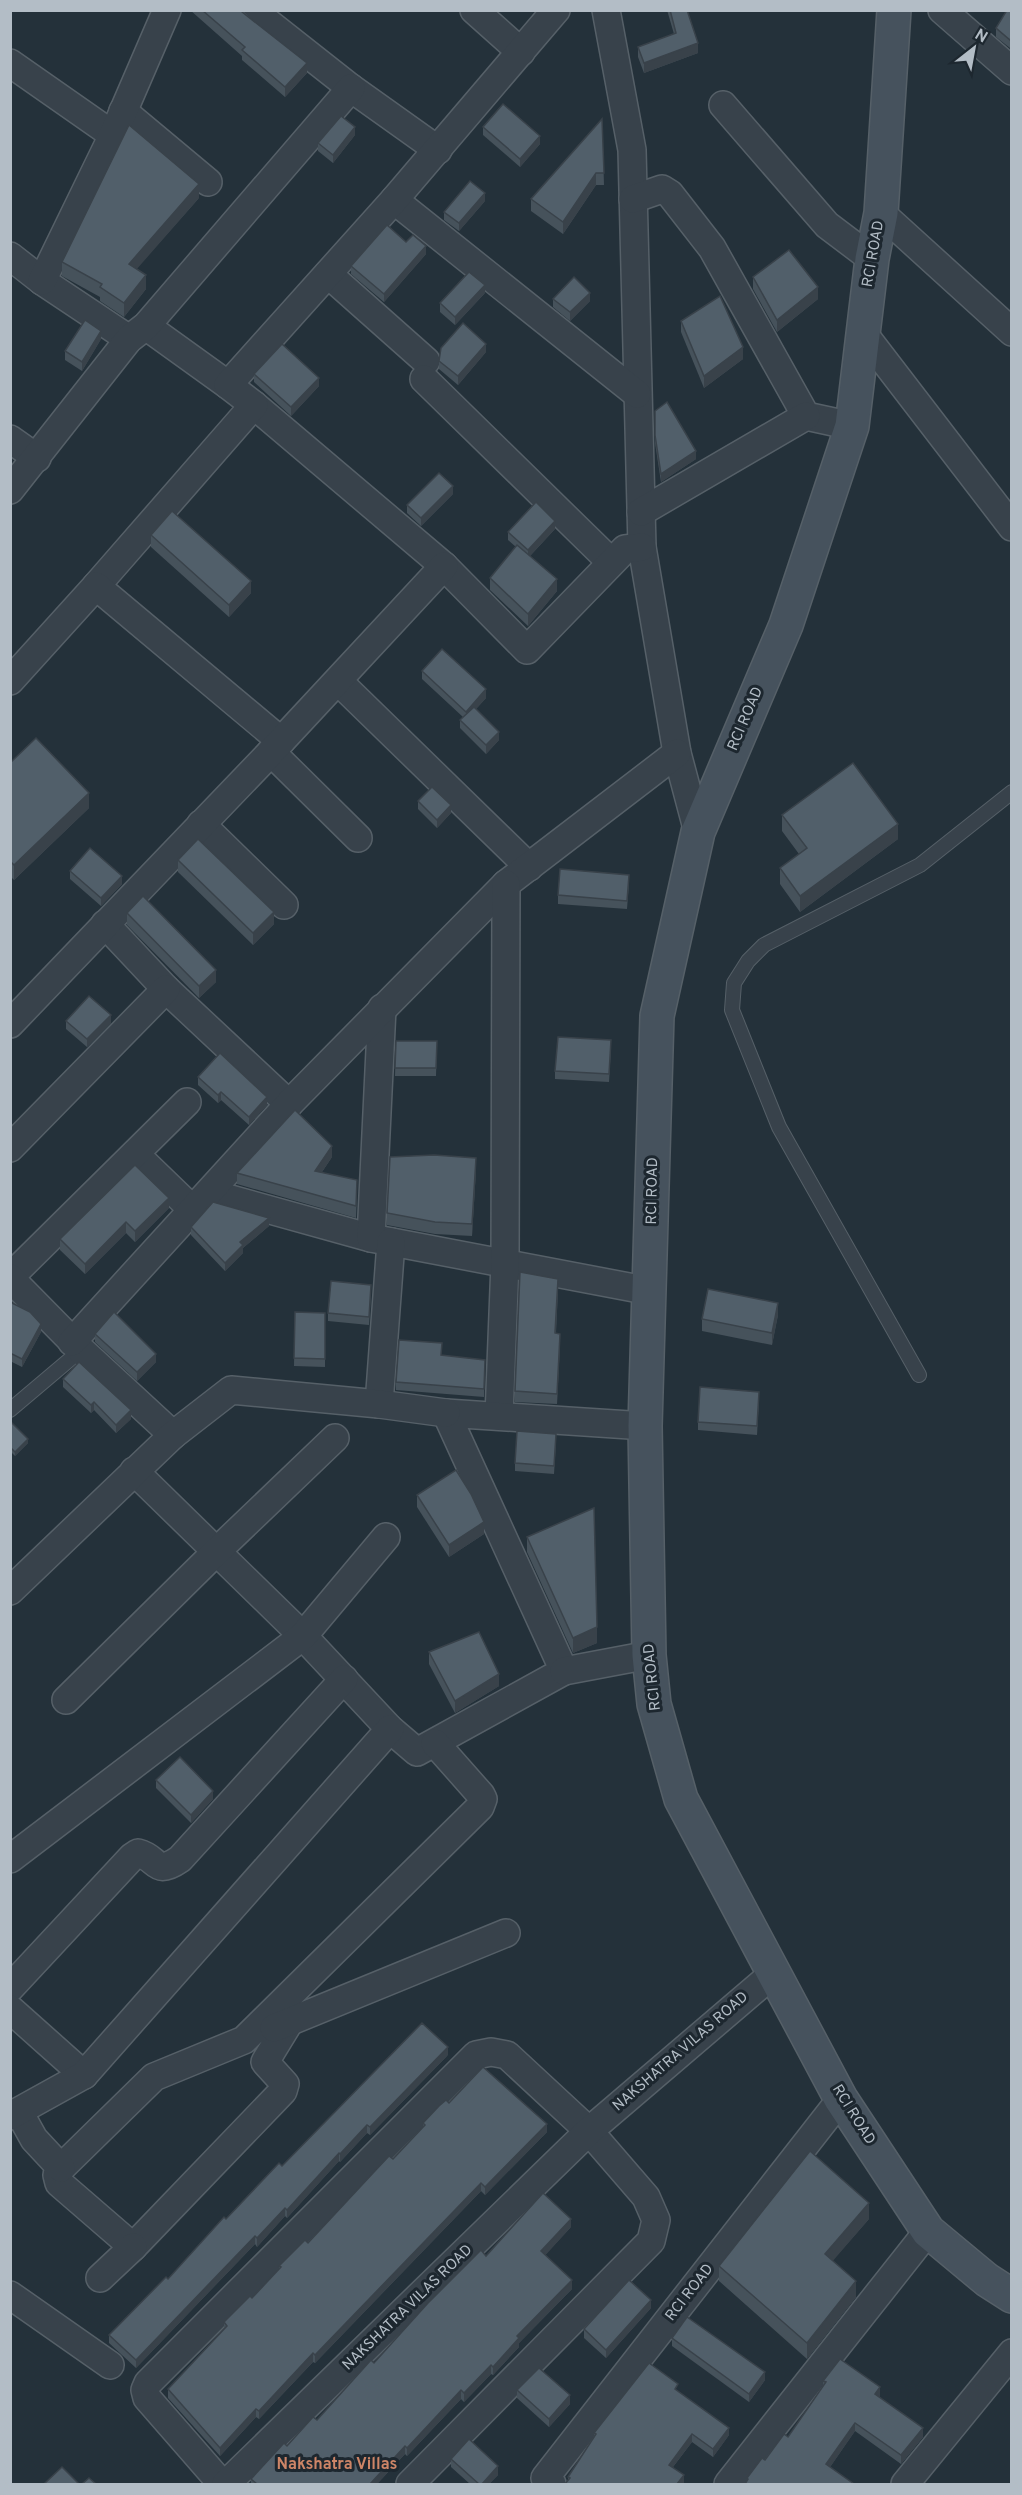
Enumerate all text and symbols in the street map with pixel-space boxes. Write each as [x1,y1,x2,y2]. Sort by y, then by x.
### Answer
north arrow [944,18,1004,78]
text: N [971,25,991,48]
street label: RCI ROAD [859,219,889,289]
street label: RCI ROAD [724,684,768,754]
street label: RCI ROAD [643,1157,663,1225]
street label: RCI ROAD [640,1642,666,1712]
street label: NAKSHATRA VILAS ROAD [609,1988,753,2116]
street label: RCI ROAD [827,2081,879,2149]
street label: NAKSHATRA VILAS ROAD [339,2241,477,2375]
street label: RCI ROAD [662,2261,718,2325]
district label: Nakshatra Villas [277,2455,398,2475]

